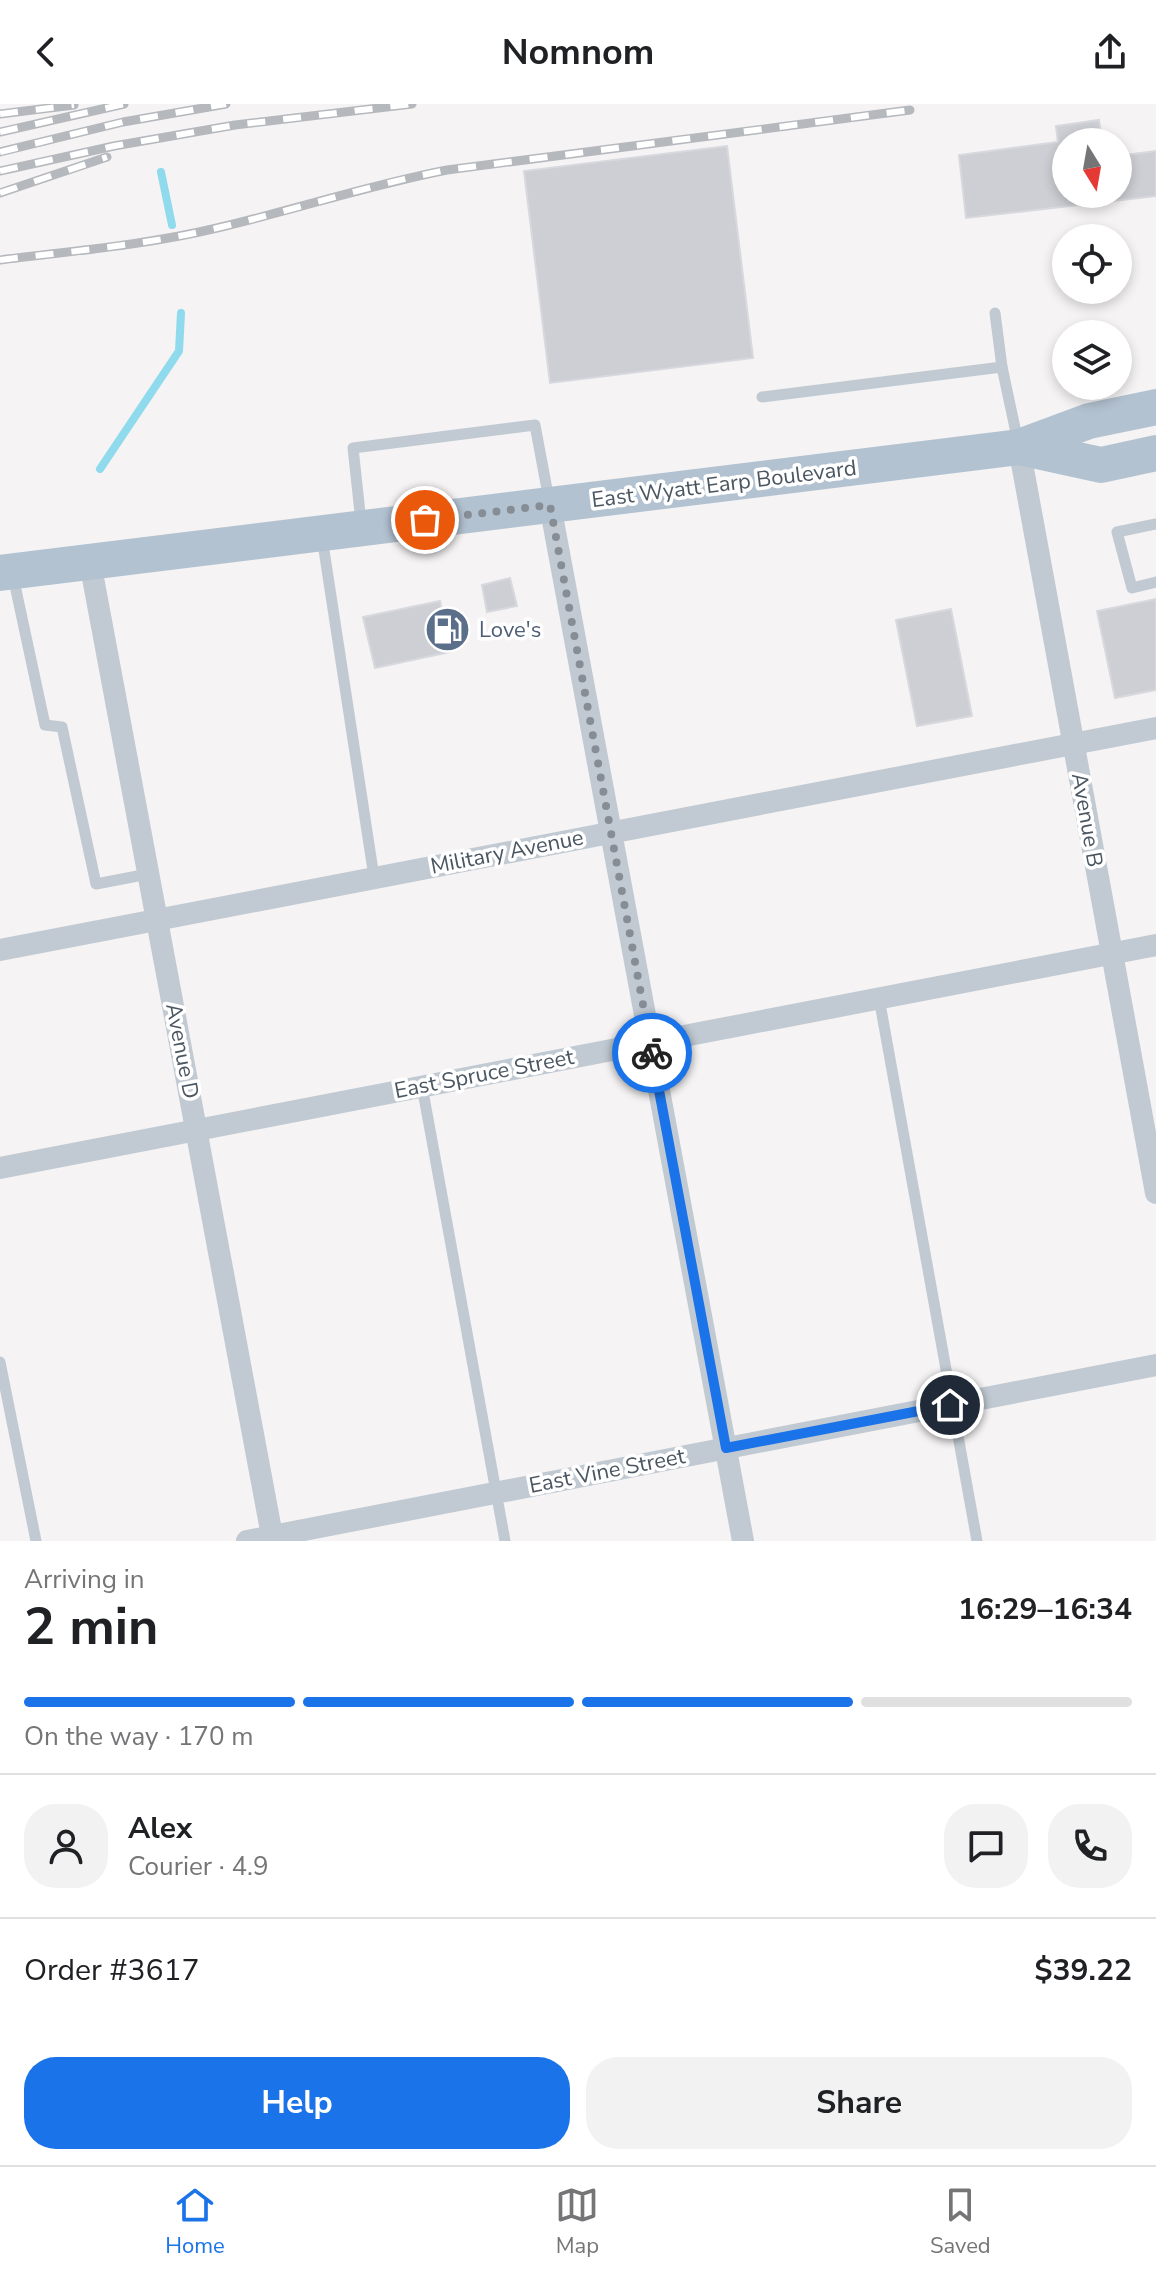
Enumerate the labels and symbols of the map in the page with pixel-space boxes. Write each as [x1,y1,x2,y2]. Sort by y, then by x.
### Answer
north arrow [1052,128,1132,208]
street label: East Wyatt Earp Boulevard [590,453,858,515]
pin [391,486,459,554]
fuel station icon: Love's [424,606,472,654]
place label: Love's [479,615,541,645]
street label: Avenue B [1064,770,1110,870]
street label: Military Avenue [428,822,586,882]
street label: Avenue D [158,1001,206,1101]
courier [612,1013,692,1093]
street label: East Spruce Street [392,1042,577,1106]
pin [916,1371,984,1439]
street label: East Vine Street [526,1441,688,1501]

